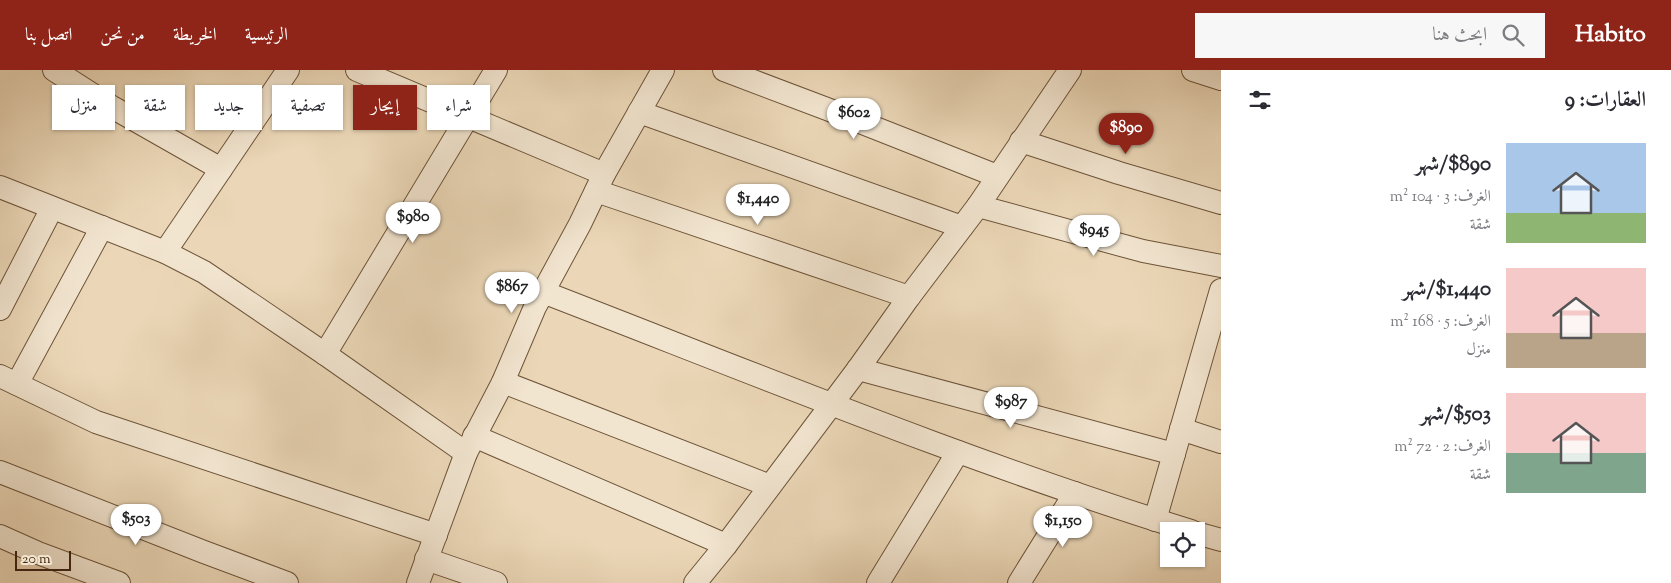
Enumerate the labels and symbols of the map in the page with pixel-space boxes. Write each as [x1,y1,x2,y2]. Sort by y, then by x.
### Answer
pin: $602 [824,98,884,140]
pin: $890 [1096,112,1156,155]
pin: $1,440 [717,184,799,226]
pin: $980 [383,202,443,244]
pin: $945 [1064,214,1124,257]
pin: $867 [482,272,542,314]
pin: $987 [981,386,1041,429]
pin: $503 [106,504,166,546]
pin: $1,150 [1022,506,1104,548]
scale bar [15,548,71,571]

